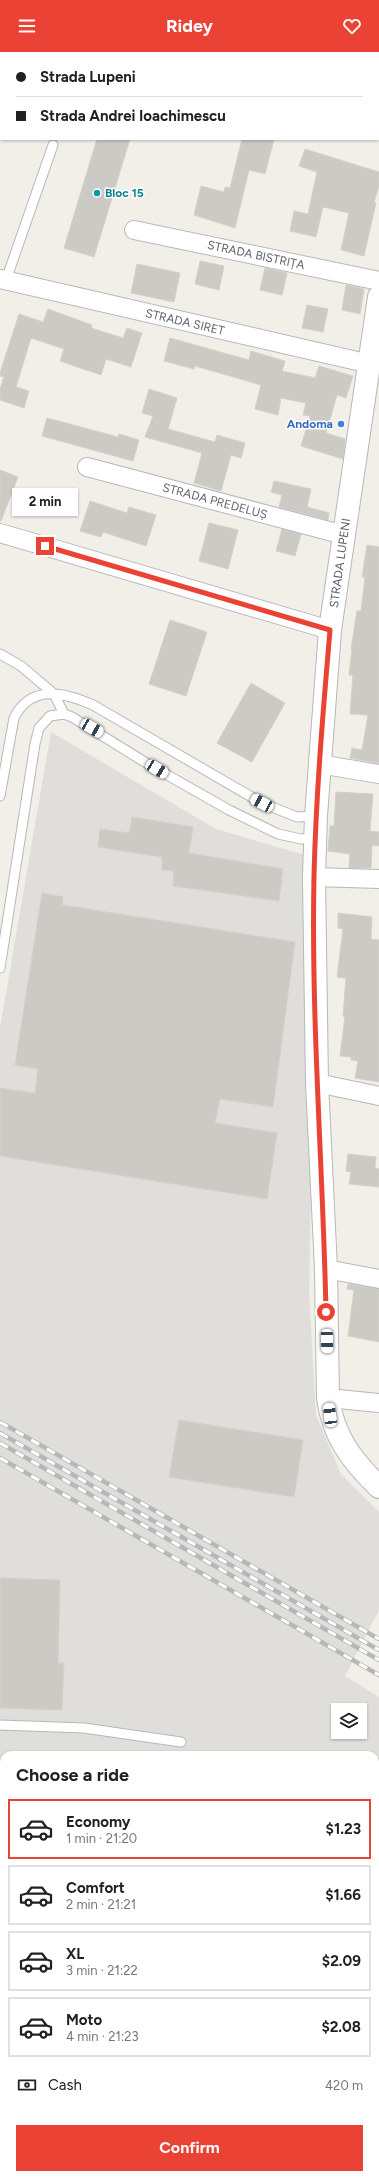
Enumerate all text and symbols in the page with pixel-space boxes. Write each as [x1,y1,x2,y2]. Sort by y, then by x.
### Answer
icon: menu [16,15,38,37]
text: Ridey [166,15,213,37]
icon: heart [341,15,363,37]
text: Strada Lupeni [40,68,136,86]
text: Strada Andrei Ioachimescu [40,107,226,125]
place label: Bloc 15 [105,186,144,200]
marker: Bloc 15 [92,188,102,198]
street label: STRADA BISTRIȚA [206,238,306,272]
street label: STRADA SIRET [144,306,226,338]
place label: Andoma [287,417,333,431]
marker: Andoma [336,419,346,429]
street label: STRADA PREDELUȘ [161,480,269,522]
callout: 2 min [12,488,78,516]
text: 2 min [29,494,61,509]
street label: STRADA LUPENI [327,517,353,609]
route end [36,537,54,555]
car [79,717,105,739]
car [144,758,170,780]
car [249,792,275,814]
route start [317,1303,335,1321]
car [321,1329,333,1353]
car [323,1402,337,1428]
map controls [331,1703,367,1739]
button: layers [331,1703,367,1739]
text: Choose a ride [16,1764,129,1786]
icon: car [18,1811,54,1847]
text: Economy [66,1813,131,1831]
text: $1.23 [326,1820,361,1838]
text: 1 min · 21:20 [66,1831,137,1846]
icon: car [18,1877,54,1913]
text: Comfort [66,1879,125,1897]
text: $1.66 [325,1886,361,1904]
text: 2 min · 21:21 [66,1897,136,1912]
icon: car [18,1943,54,1979]
text: XL [66,1945,84,1963]
text: $2.09 [322,1952,361,1970]
text: 3 min · 21:22 [66,1963,138,1978]
icon: car [18,2009,54,2045]
text: Moto [66,2011,102,2029]
text: $2.08 [321,2018,361,2036]
text: 4 min · 21:23 [66,2029,139,2044]
icon: cash [16,2074,38,2096]
text: Cash [48,2076,82,2094]
text: 420 m [325,2078,363,2093]
button: Confirm [16,2125,363,2171]

